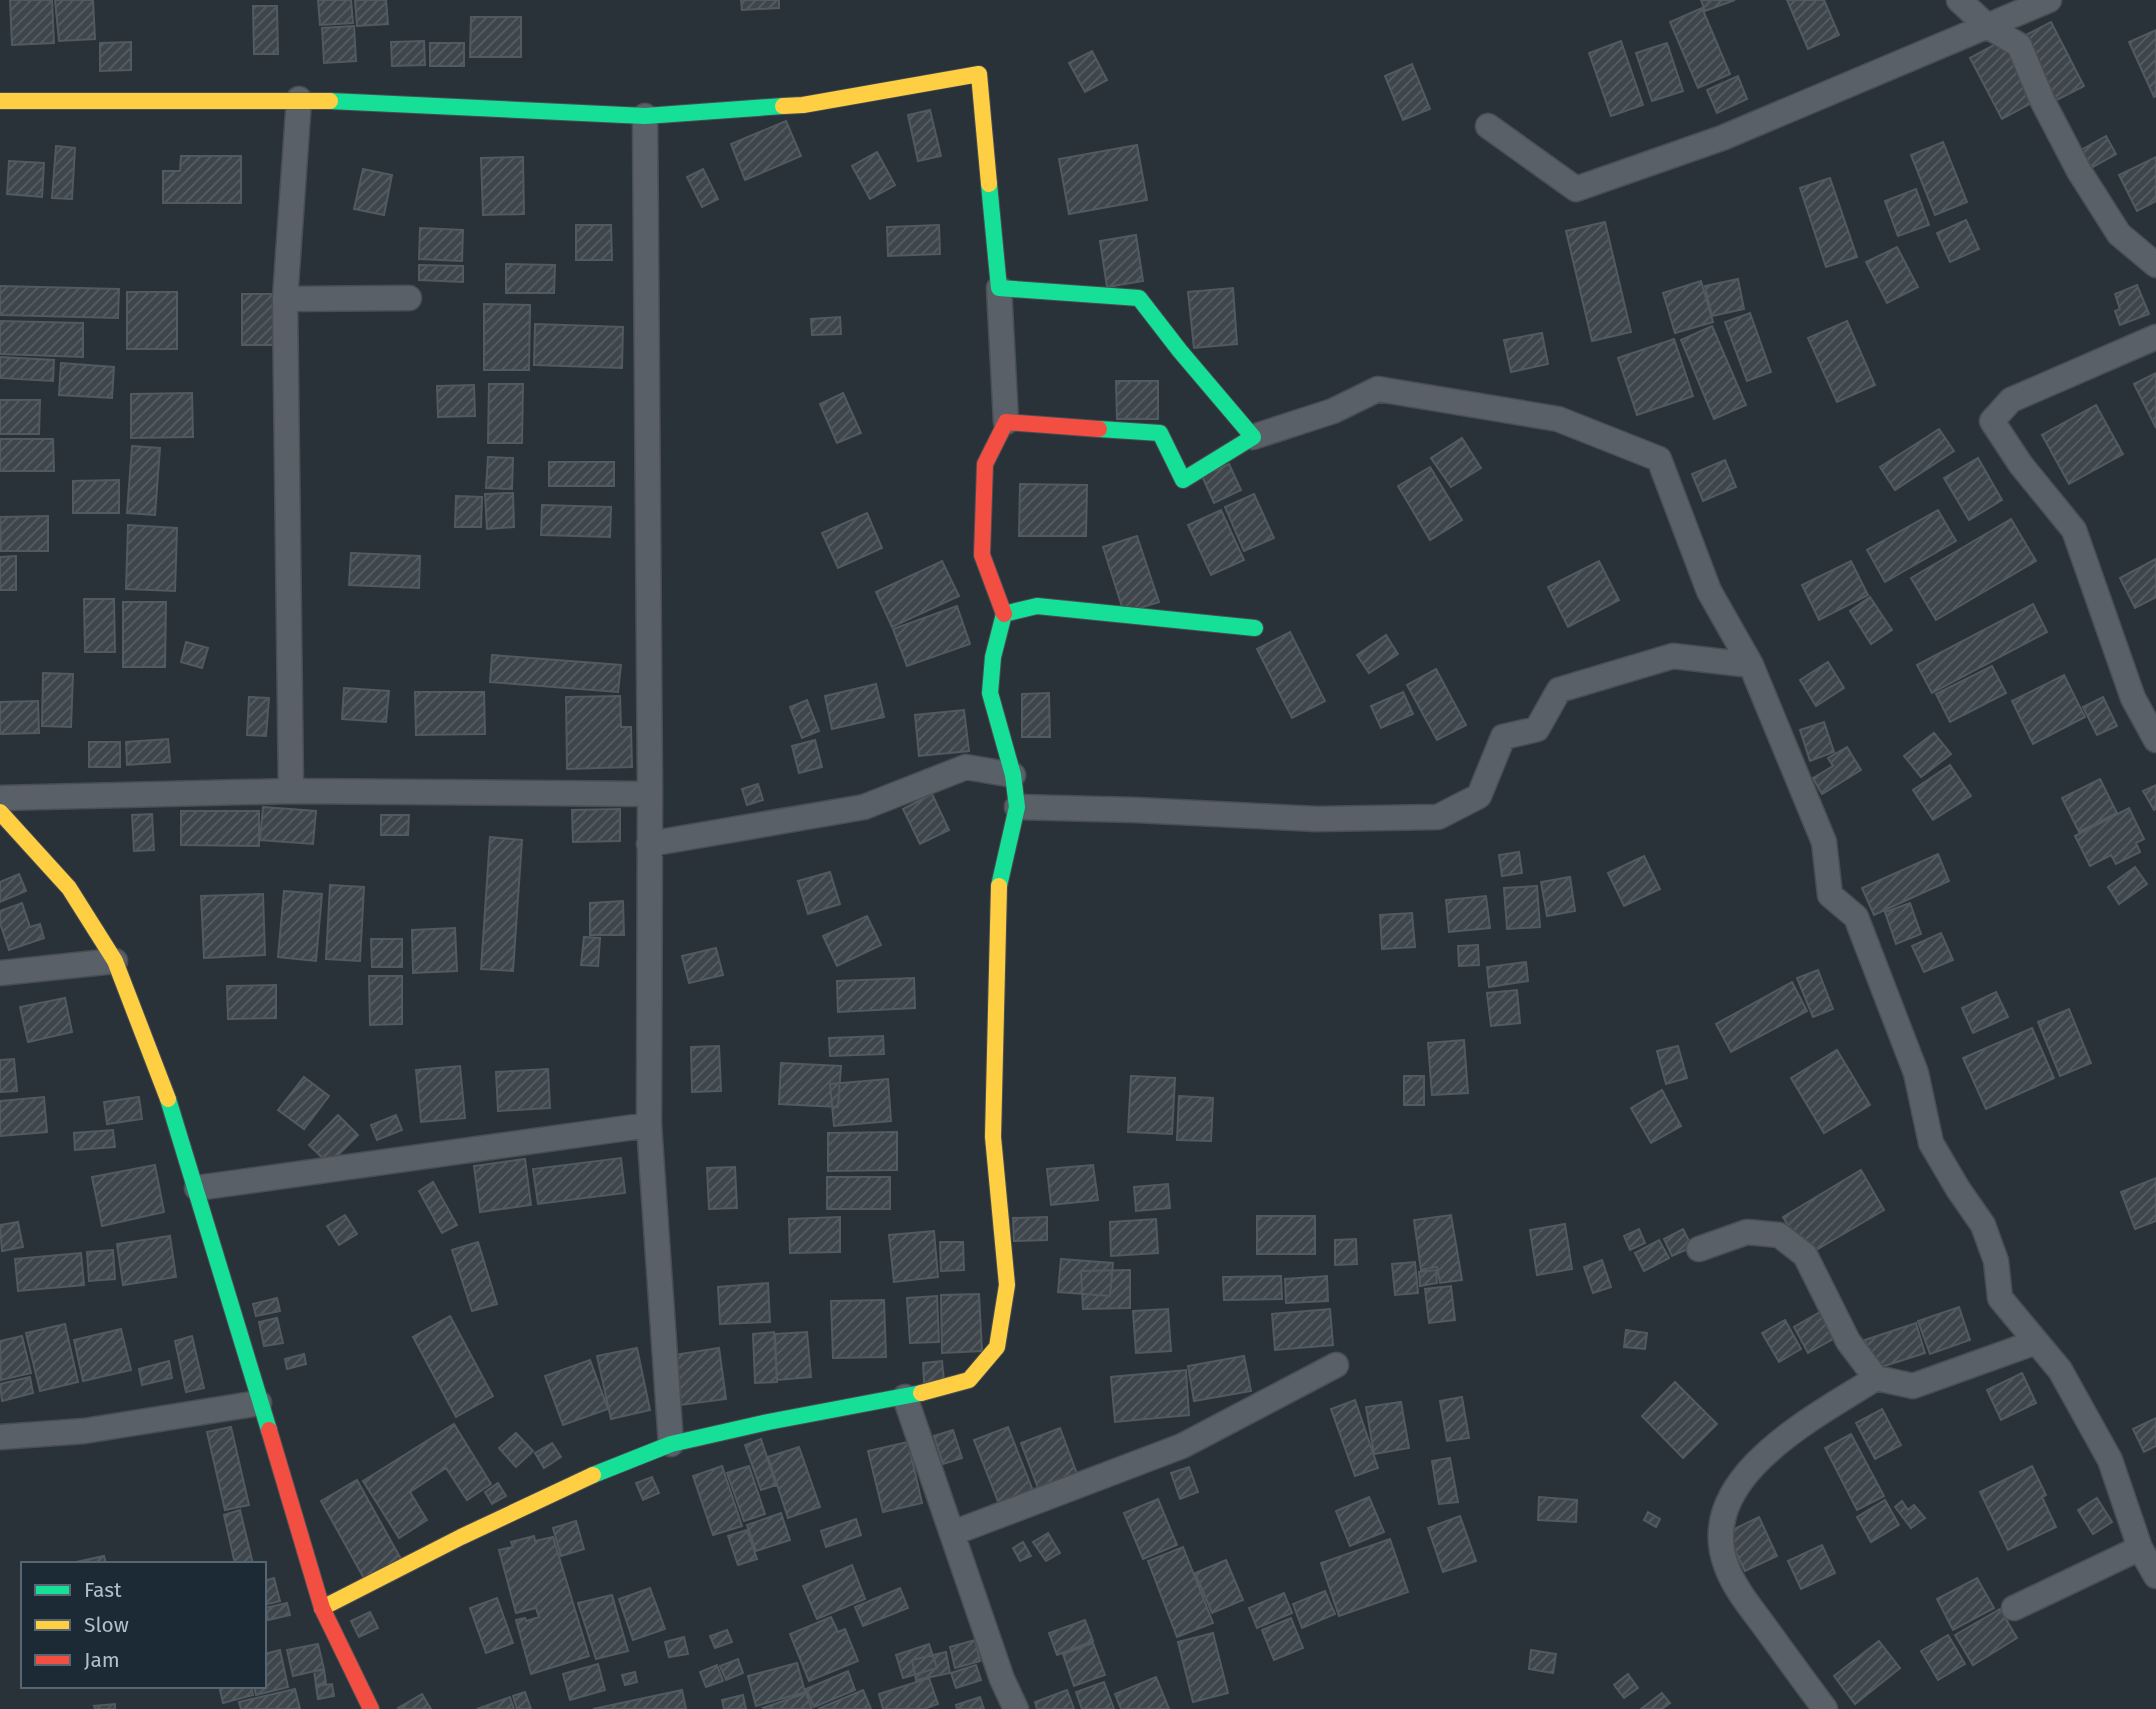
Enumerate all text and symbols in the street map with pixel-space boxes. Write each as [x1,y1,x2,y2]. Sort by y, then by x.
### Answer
legend [21,1562,266,1688]
text: Fast [84,1577,122,1603]
text: Slow [84,1612,129,1638]
text: Jam [84,1647,120,1673]

